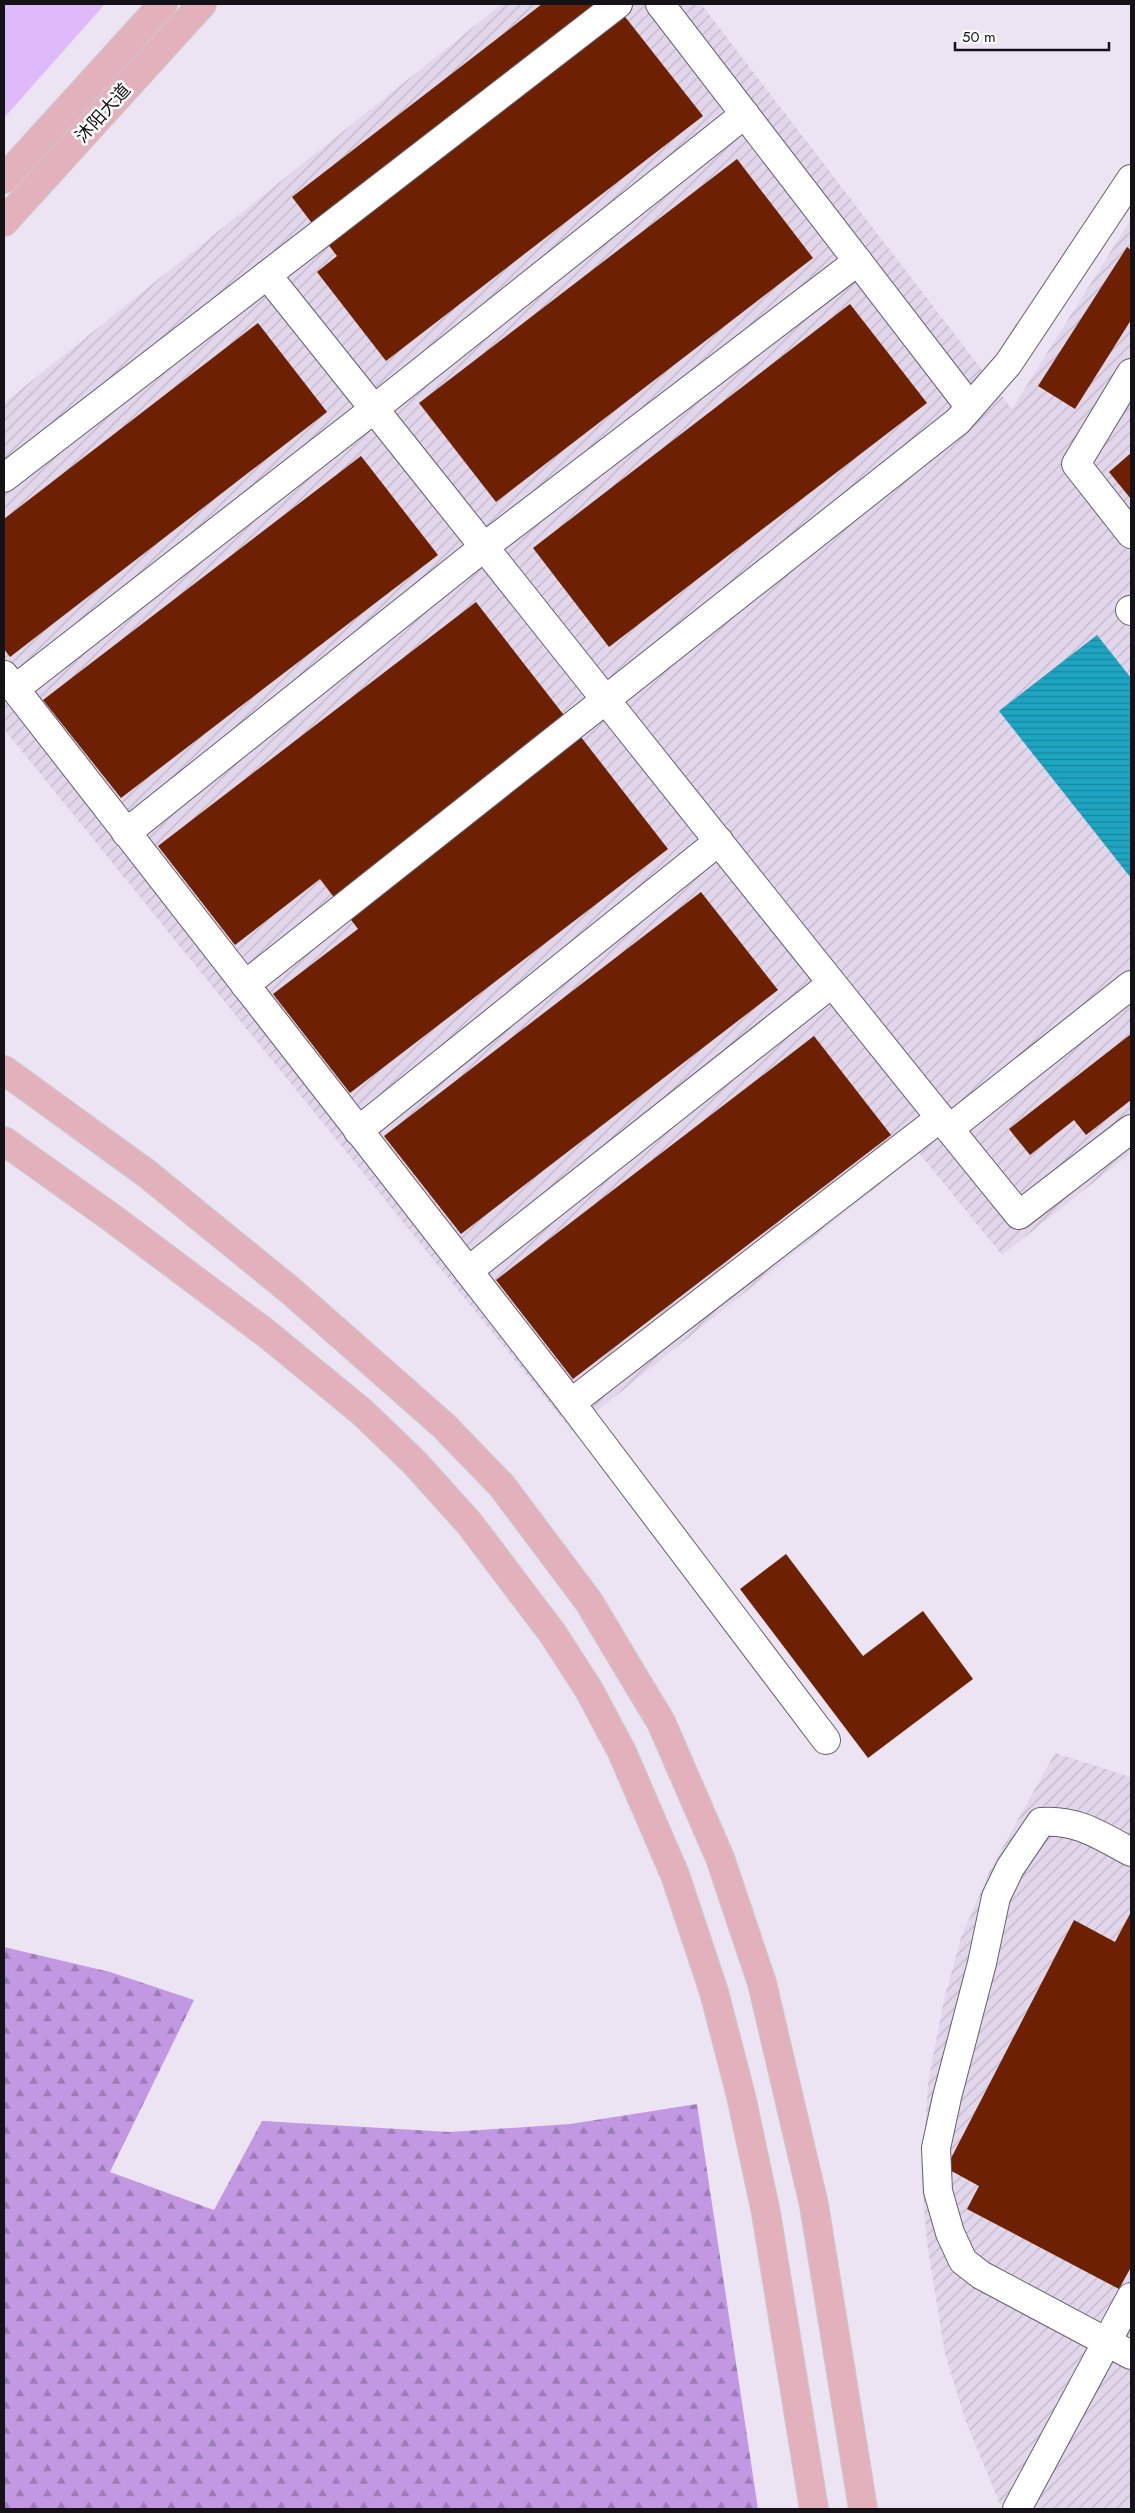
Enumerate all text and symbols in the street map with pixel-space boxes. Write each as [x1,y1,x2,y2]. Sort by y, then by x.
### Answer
scale bar [955,20,1109,52]
text: 50 m [962,26,996,48]
street label: 沐阳大道 [69,78,137,148]

